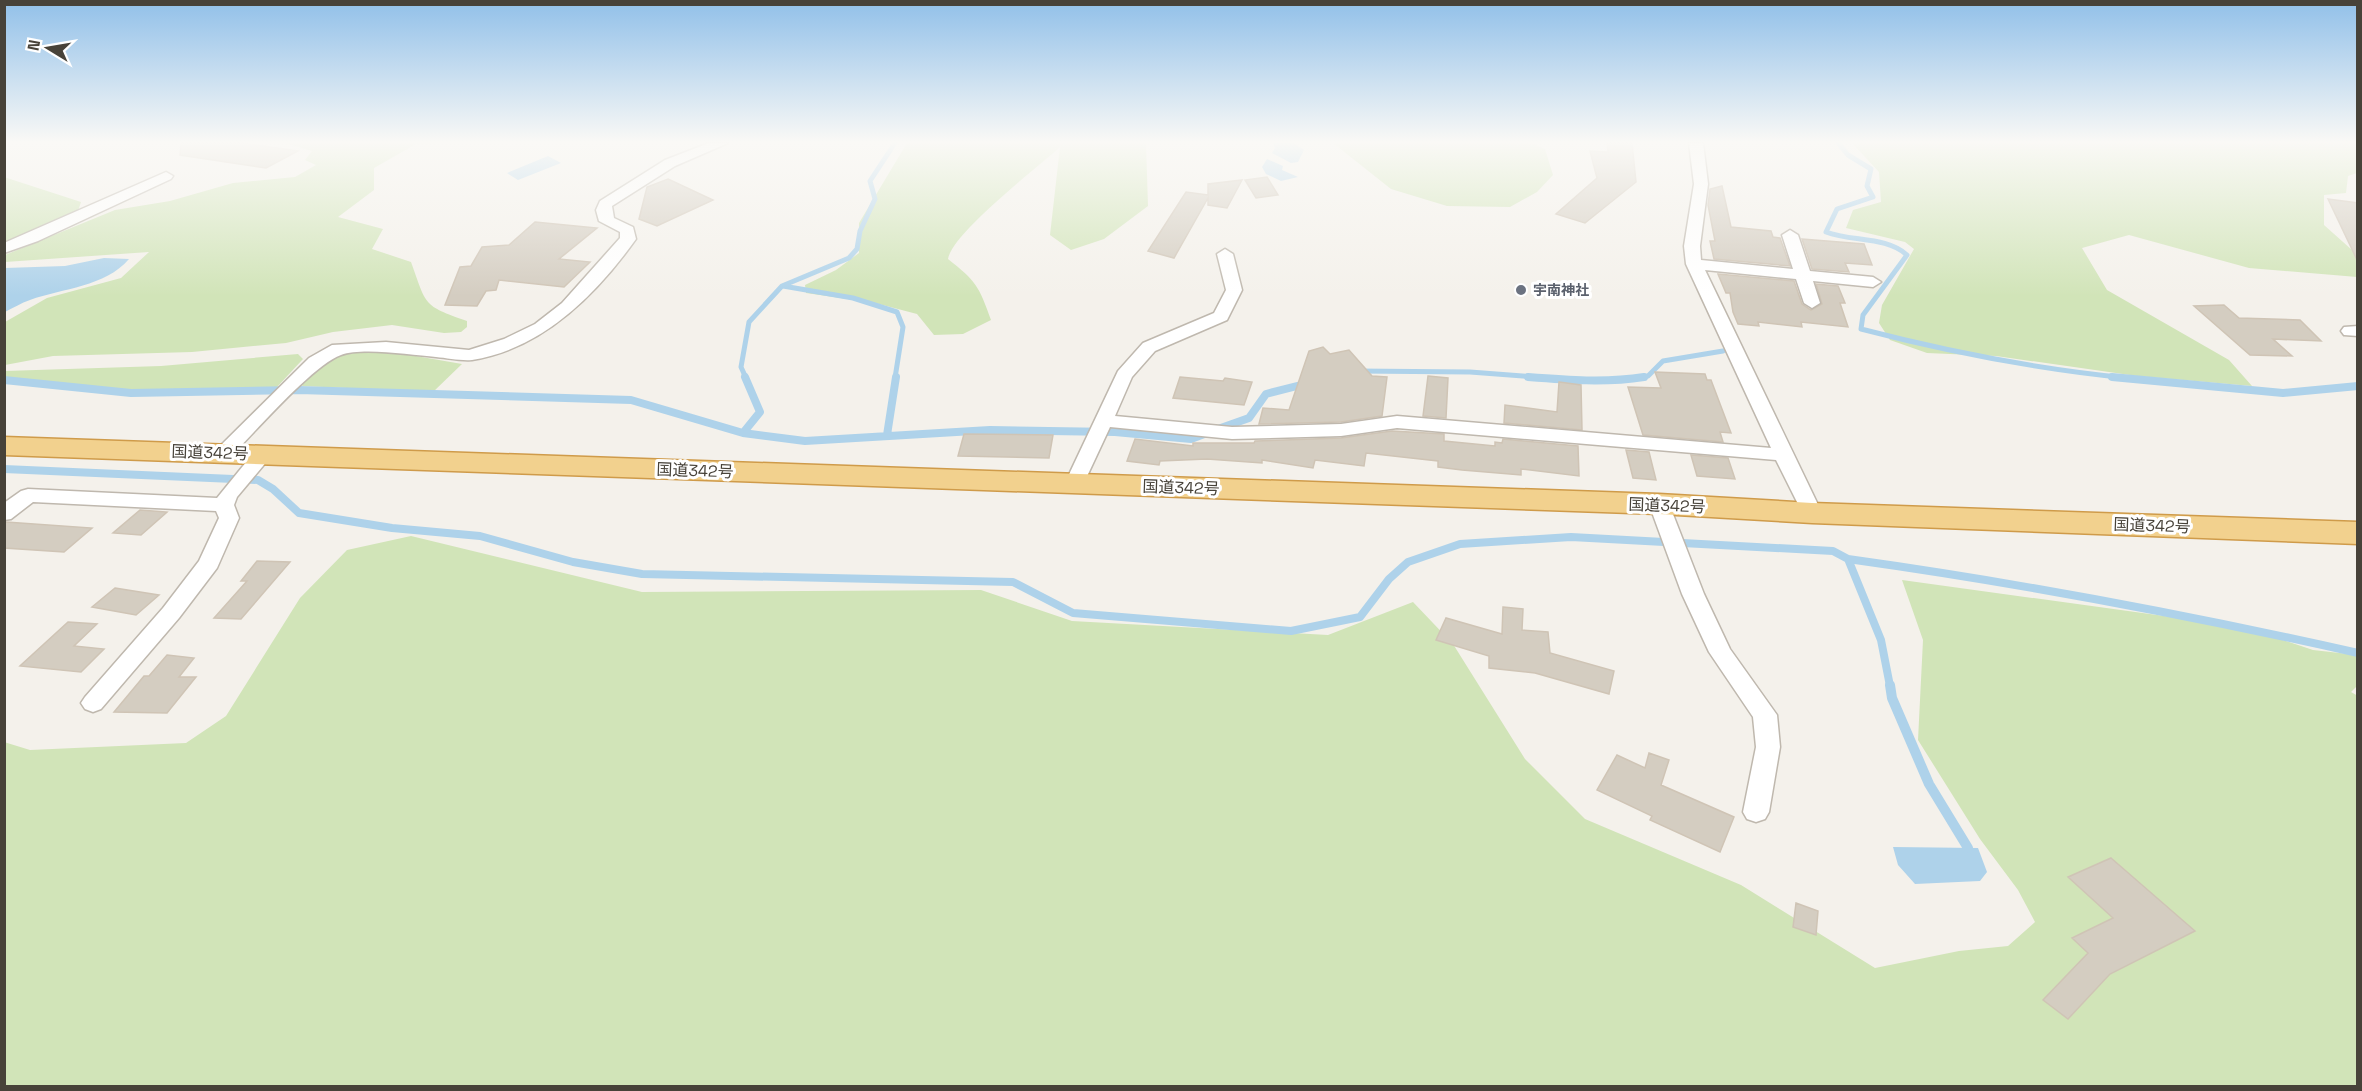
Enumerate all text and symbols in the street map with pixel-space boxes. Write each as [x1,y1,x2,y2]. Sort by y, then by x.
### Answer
north arrow [18,18,78,78]
text: N [22,38,45,53]
place label: 宇南神社 [1533,281,1589,299]
marker: 宇南神社 [1514,283,1528,297]
street label: 国道342号 [171,441,249,464]
street label: 国道342号 [656,459,734,482]
street label: 国道342号 [1142,476,1220,499]
street label: 国道342号 [1628,494,1706,517]
street label: 国道342号 [2113,514,2191,537]

